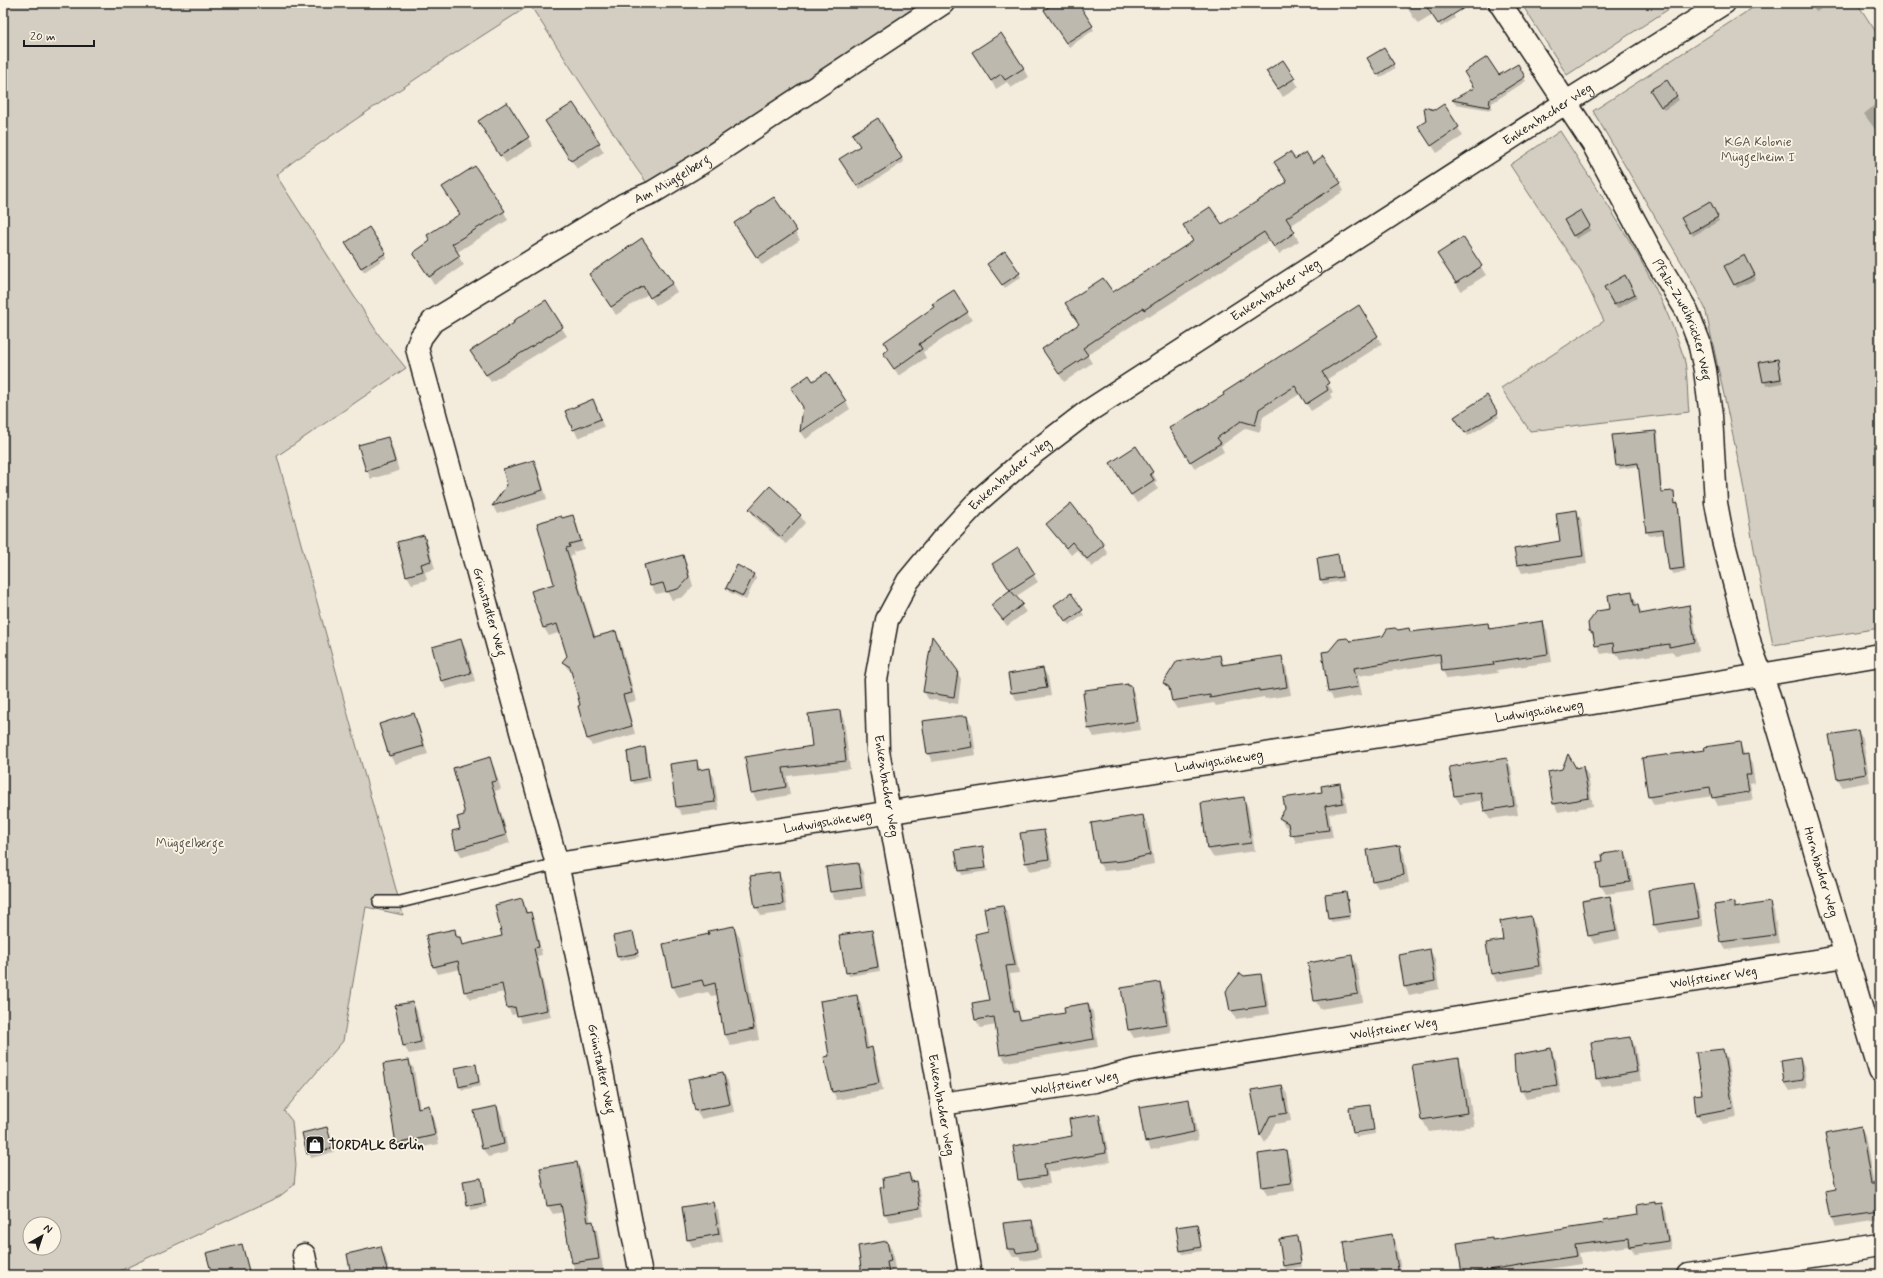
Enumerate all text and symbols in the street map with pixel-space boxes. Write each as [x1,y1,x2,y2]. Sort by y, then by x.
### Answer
scale bar [24,22,94,48]
text: 20 m [30,29,56,45]
street label: Enkenbacher Weg [1500,79,1597,149]
park label: KGA Kolonie Müggelheim I [1721,134,1795,168]
street label: Am Müggelberg [631,151,715,208]
street label: Enkenbacher Weg [1228,255,1324,325]
street label: Pfalz-Zweibrücker Weg [1649,255,1715,382]
street label: Enkenbacher Weg [965,434,1055,514]
street label: Grünstadter Weg [466,566,510,659]
street label: Ludwigshöheweg [1494,696,1585,727]
street label: Enkenbacher Weg [869,734,903,839]
street label: Ludwigshöheweg [1174,746,1265,776]
street label: Ludwigshöheweg [782,807,874,837]
street label: Hornbacher Weg [1800,825,1843,920]
park label: Müggelberge [156,835,224,854]
street label: Wolfsteiner Weg [1669,962,1758,993]
street label: Wolfsteiner Weg [1349,1013,1438,1044]
street label: Grünstadter Weg [581,1022,619,1116]
street label: Enkenbacher Weg [923,1053,958,1158]
street label: Wolfsteiner Weg [1030,1067,1120,1099]
shop icon: TORDALK Berlin [304,1134,326,1156]
place label: TORDALK Berlin [329,1137,424,1154]
north arrow [22,1216,62,1256]
text: N [40,1221,55,1237]

